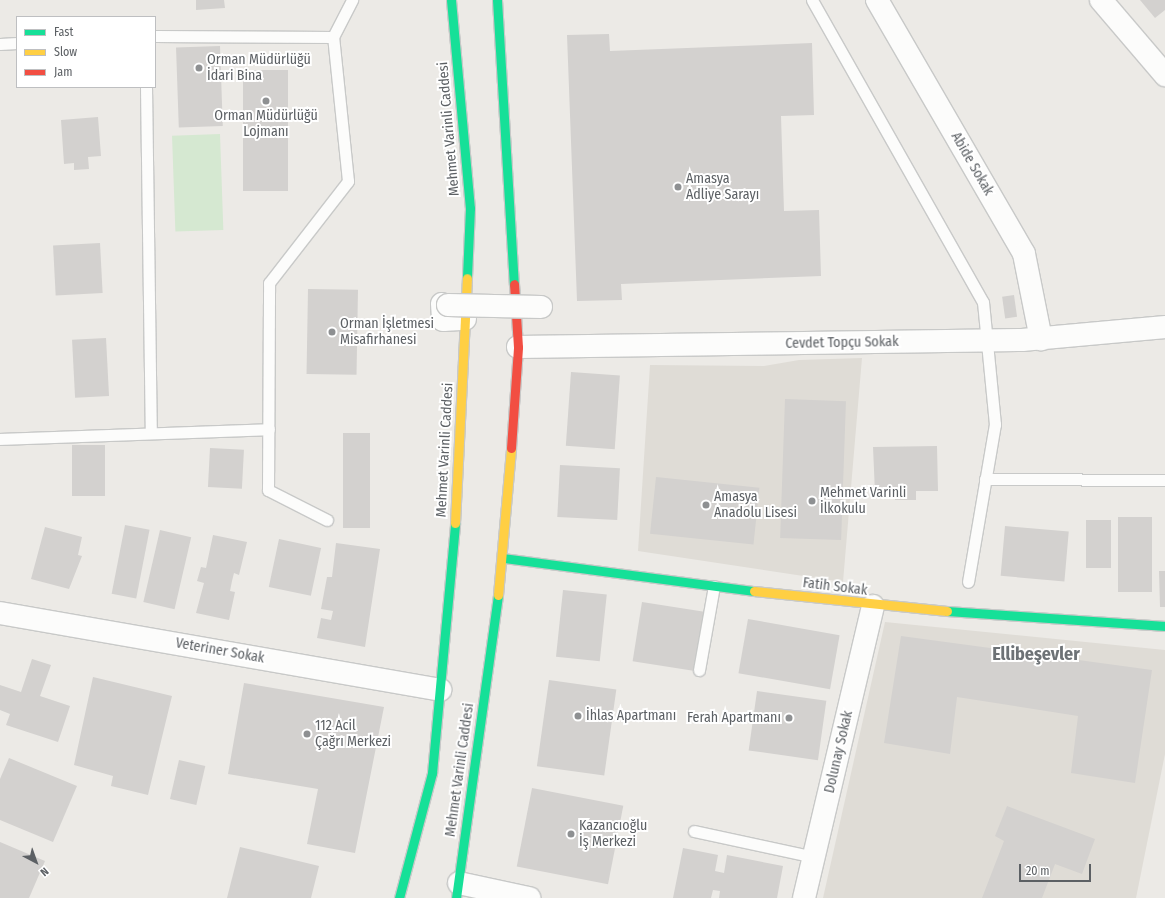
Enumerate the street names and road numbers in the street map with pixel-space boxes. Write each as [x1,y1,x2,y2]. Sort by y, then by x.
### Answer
street label: Mehmet Varinli Caddesi [435,61,463,197]
street label: Abide Sokak [947,129,997,199]
street label: Cevdet Topçu Sokak [785,334,899,352]
street label: Mehmet Varinli Caddesi [433,382,457,518]
street label: Fatih Sokak [802,575,868,599]
street label: Veteriner Sokak [174,635,266,667]
street label: Mehmet Varinli Caddesi [442,702,478,838]
street label: Dolunay Sokak [821,709,857,795]

